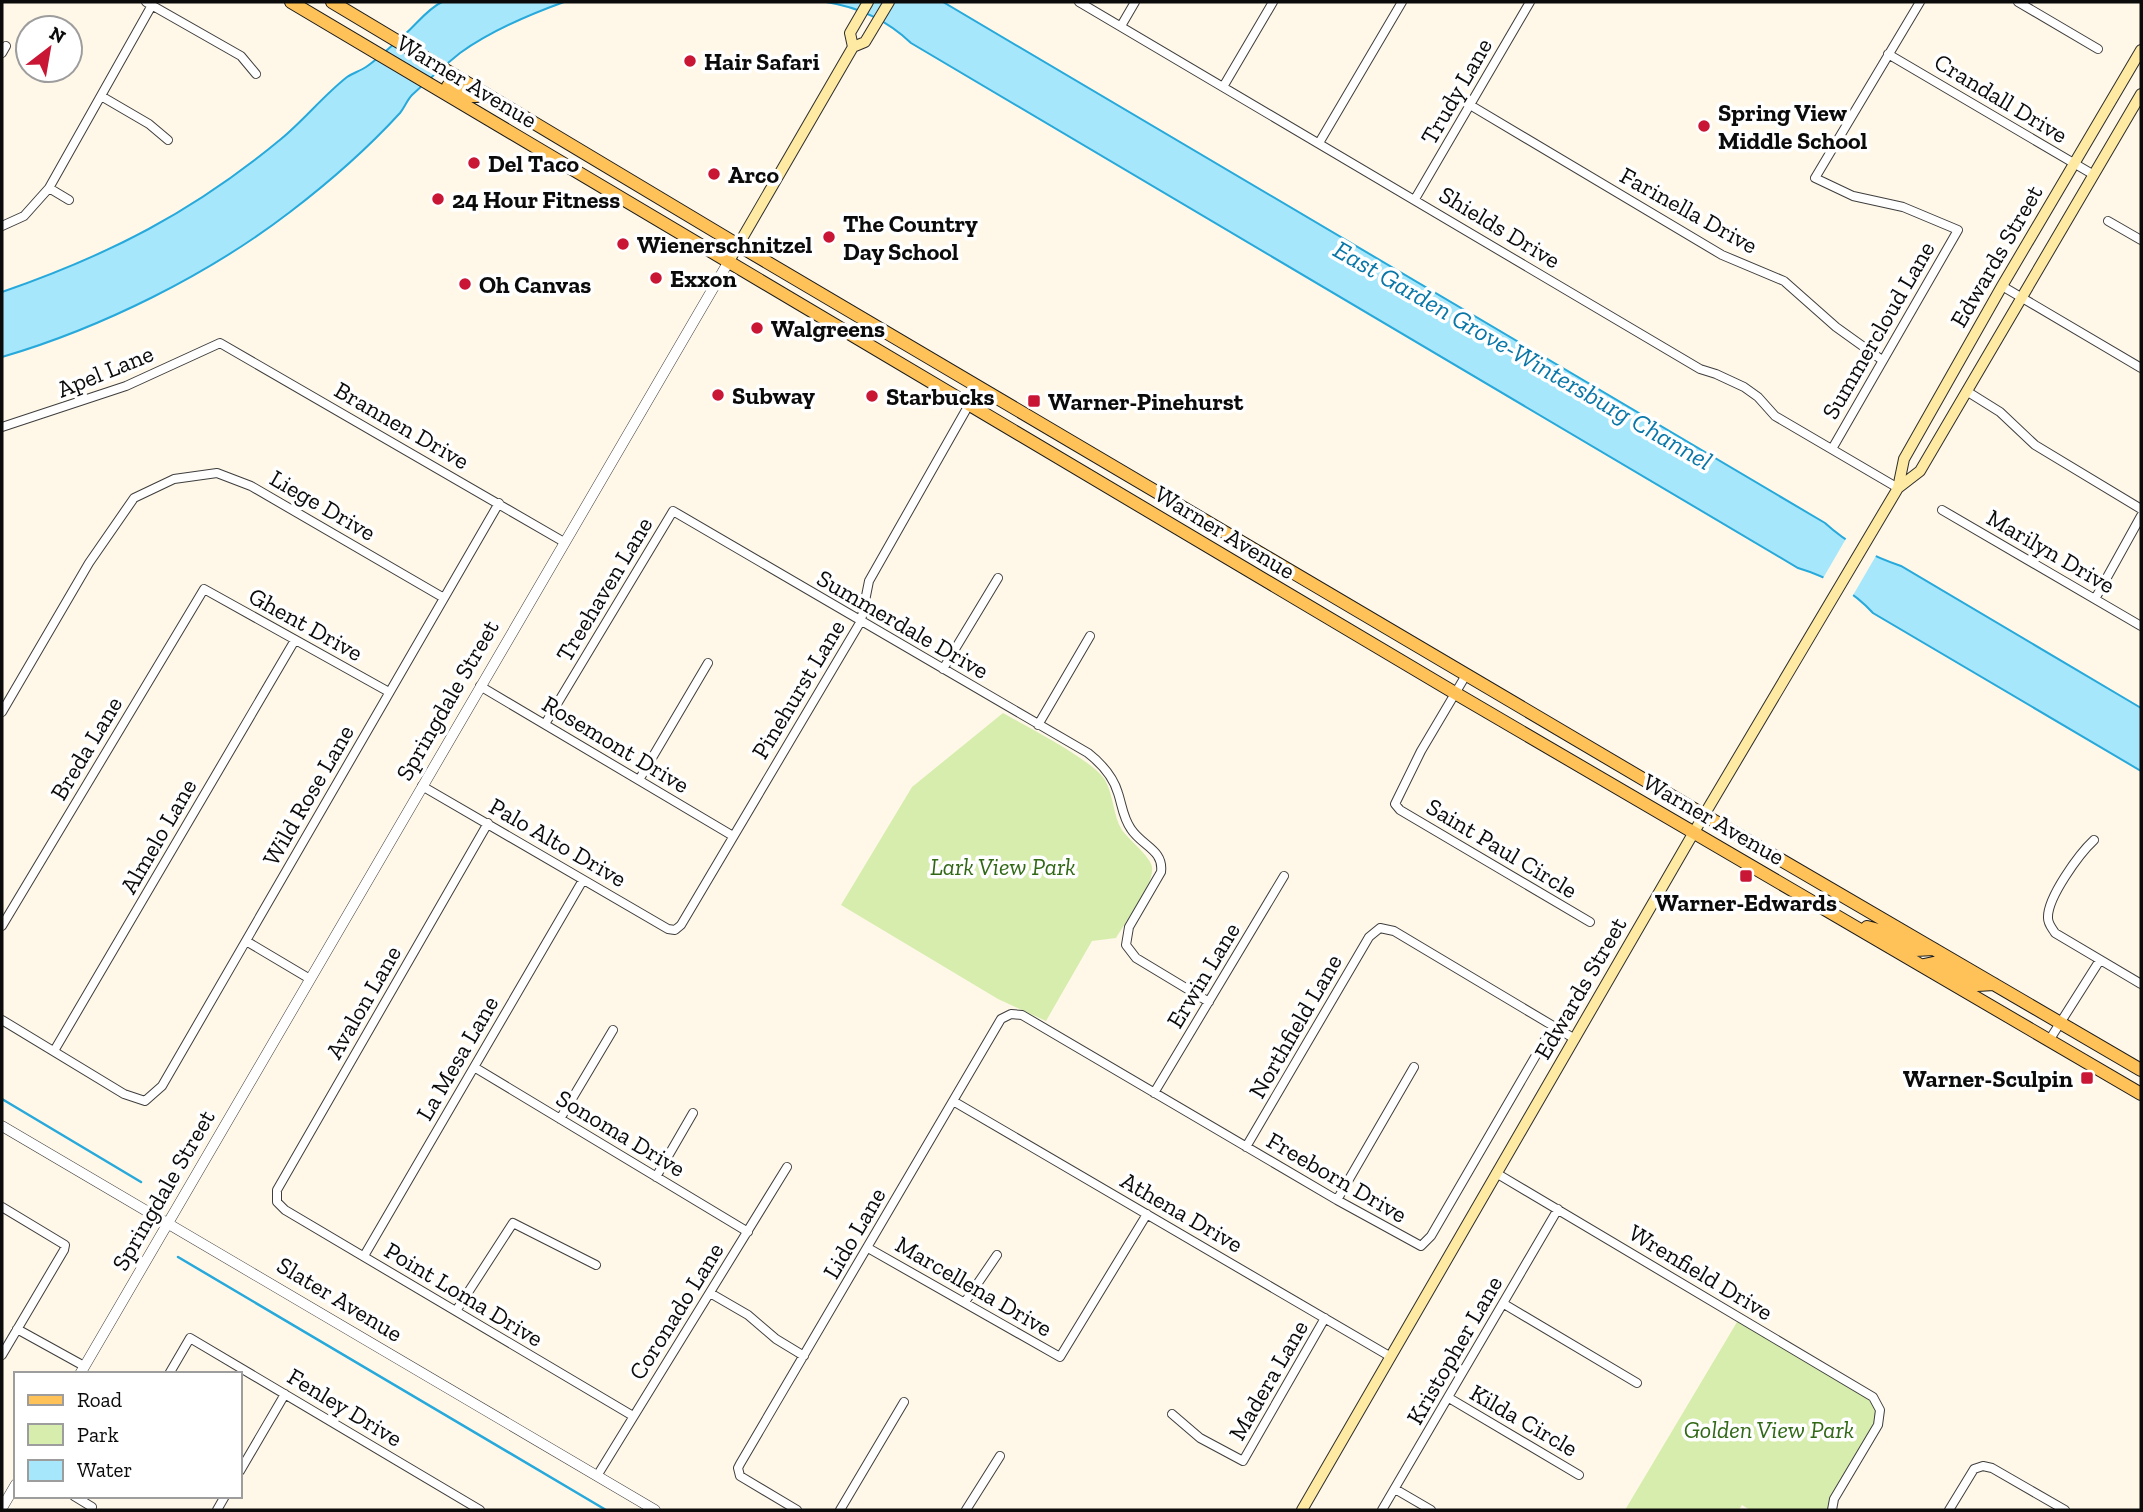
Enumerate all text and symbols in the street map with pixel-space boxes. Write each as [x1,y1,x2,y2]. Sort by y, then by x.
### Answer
north arrow [14,14,84,84]
text: N [45,21,70,48]
street label: Warner Avenue [392,28,542,134]
street label: Trudy Lane [1414,33,1498,149]
place label: Hair Safari [704,47,820,76]
street label: Crandall Drive [1929,47,2073,149]
marker: Hair Safari [682,53,698,69]
place label: Spring View Middle School [1718,98,1868,155]
marker: Spring View Middle School [1696,118,1712,134]
place label: Del Taco [488,149,579,178]
marker: Del Taco [466,155,482,171]
place label: Arco [728,160,779,189]
street label: Farinella Drive [1615,160,1763,260]
marker: Arco [706,166,722,182]
street label: Shields Drive [1434,179,1566,275]
street label: Edwards Street [1944,180,2048,332]
place label: 24 Hour Fitness [452,185,620,214]
marker: 24 Hour Fitness [430,191,446,207]
place label: The Country Day School [843,209,978,266]
marker: The Country Day School [821,229,837,245]
place label: Wienerschnitzel [637,230,813,259]
water label: East Garden Grove-Wintersburg Channel [1328,233,1718,477]
marker: Wienerschnitzel [615,236,631,252]
street label: Summercloud Lane [1815,236,1941,424]
place label: Exxon [670,264,737,293]
place label: Oh Canvas [479,270,591,299]
marker: Exxon [648,270,664,286]
marker: Oh Canvas [457,276,473,292]
place label: Walgreens [771,314,885,343]
marker: Walgreens [749,320,765,336]
street label: Apel Lane [53,339,157,403]
street label: Brannen Drive [330,375,474,475]
place label: Subway [732,381,815,410]
place label: Starbucks [886,382,995,411]
marker: Subway [710,387,726,403]
place label: Warner-Pinehurst [1048,387,1244,416]
marker: Starbucks [864,388,880,404]
marker: Warner-Pinehurst [1026,393,1042,409]
street label: Liege Drive [265,463,381,547]
street label: Warner Avenue [1150,479,1300,585]
street label: Marilyn Drive [1982,503,2120,599]
street label: Treehaven Lane [549,511,659,667]
street label: Summerdale Drive [812,563,994,685]
street label: Ghent Drive [244,581,368,667]
street label: Springdale Street [389,614,505,786]
street label: Pinehurst Lane [745,614,851,764]
street label: Rosemont Drive [537,689,695,799]
street label: Breda Lane [44,691,128,805]
street label: Wild Rose Lane [256,720,360,870]
street label: Warner Avenue [1638,767,1790,871]
street label: Almelo Lane [113,773,203,899]
street label: Palo Alto Drive [484,791,632,893]
street label: Saint Paul Circle [1421,792,1583,904]
park label: Lark View Park [930,852,1076,881]
marker: Warner-Edwards [1738,868,1754,884]
place label: Warner-Edwards [1655,888,1837,917]
street label: Edwards Street [1528,912,1632,1064]
street label: Erwin Lane [1160,917,1246,1033]
street label: Avalon Lane [319,940,407,1064]
street label: Northfield Lane [1242,949,1348,1103]
street label: La Mesa Lane [410,990,504,1126]
place label: Warner-Sculpin [1903,1064,2073,1093]
marker: Warner-Sculpin [2079,1070,2095,1086]
street label: Sonoma Drive [551,1083,691,1183]
street label: Springdale Street [105,1104,221,1276]
street label: Freeborn Drive [1262,1125,1412,1229]
street label: Athena Drive [1116,1165,1248,1259]
street label: Lido Lane [816,1182,892,1284]
street label: Wrenfield Drive [1624,1218,1778,1326]
street label: Marcellena Drive [890,1229,1058,1343]
street label: Point Loma Drive [379,1235,549,1353]
street label: Coronado Lane [622,1237,730,1385]
street label: Slater Avenue [272,1250,408,1348]
street label: Kristopher Lane [1400,1271,1508,1429]
street label: Madera Lane [1222,1315,1314,1445]
street label: Fenley Drive [282,1361,408,1453]
legend [14,1372,242,1498]
street label: Kilda Circle [1465,1377,1583,1463]
text: Road [77,1387,123,1412]
park label: Golden View Park [1684,1415,1855,1444]
text: Park [77,1422,119,1447]
text: Water [77,1457,132,1482]

